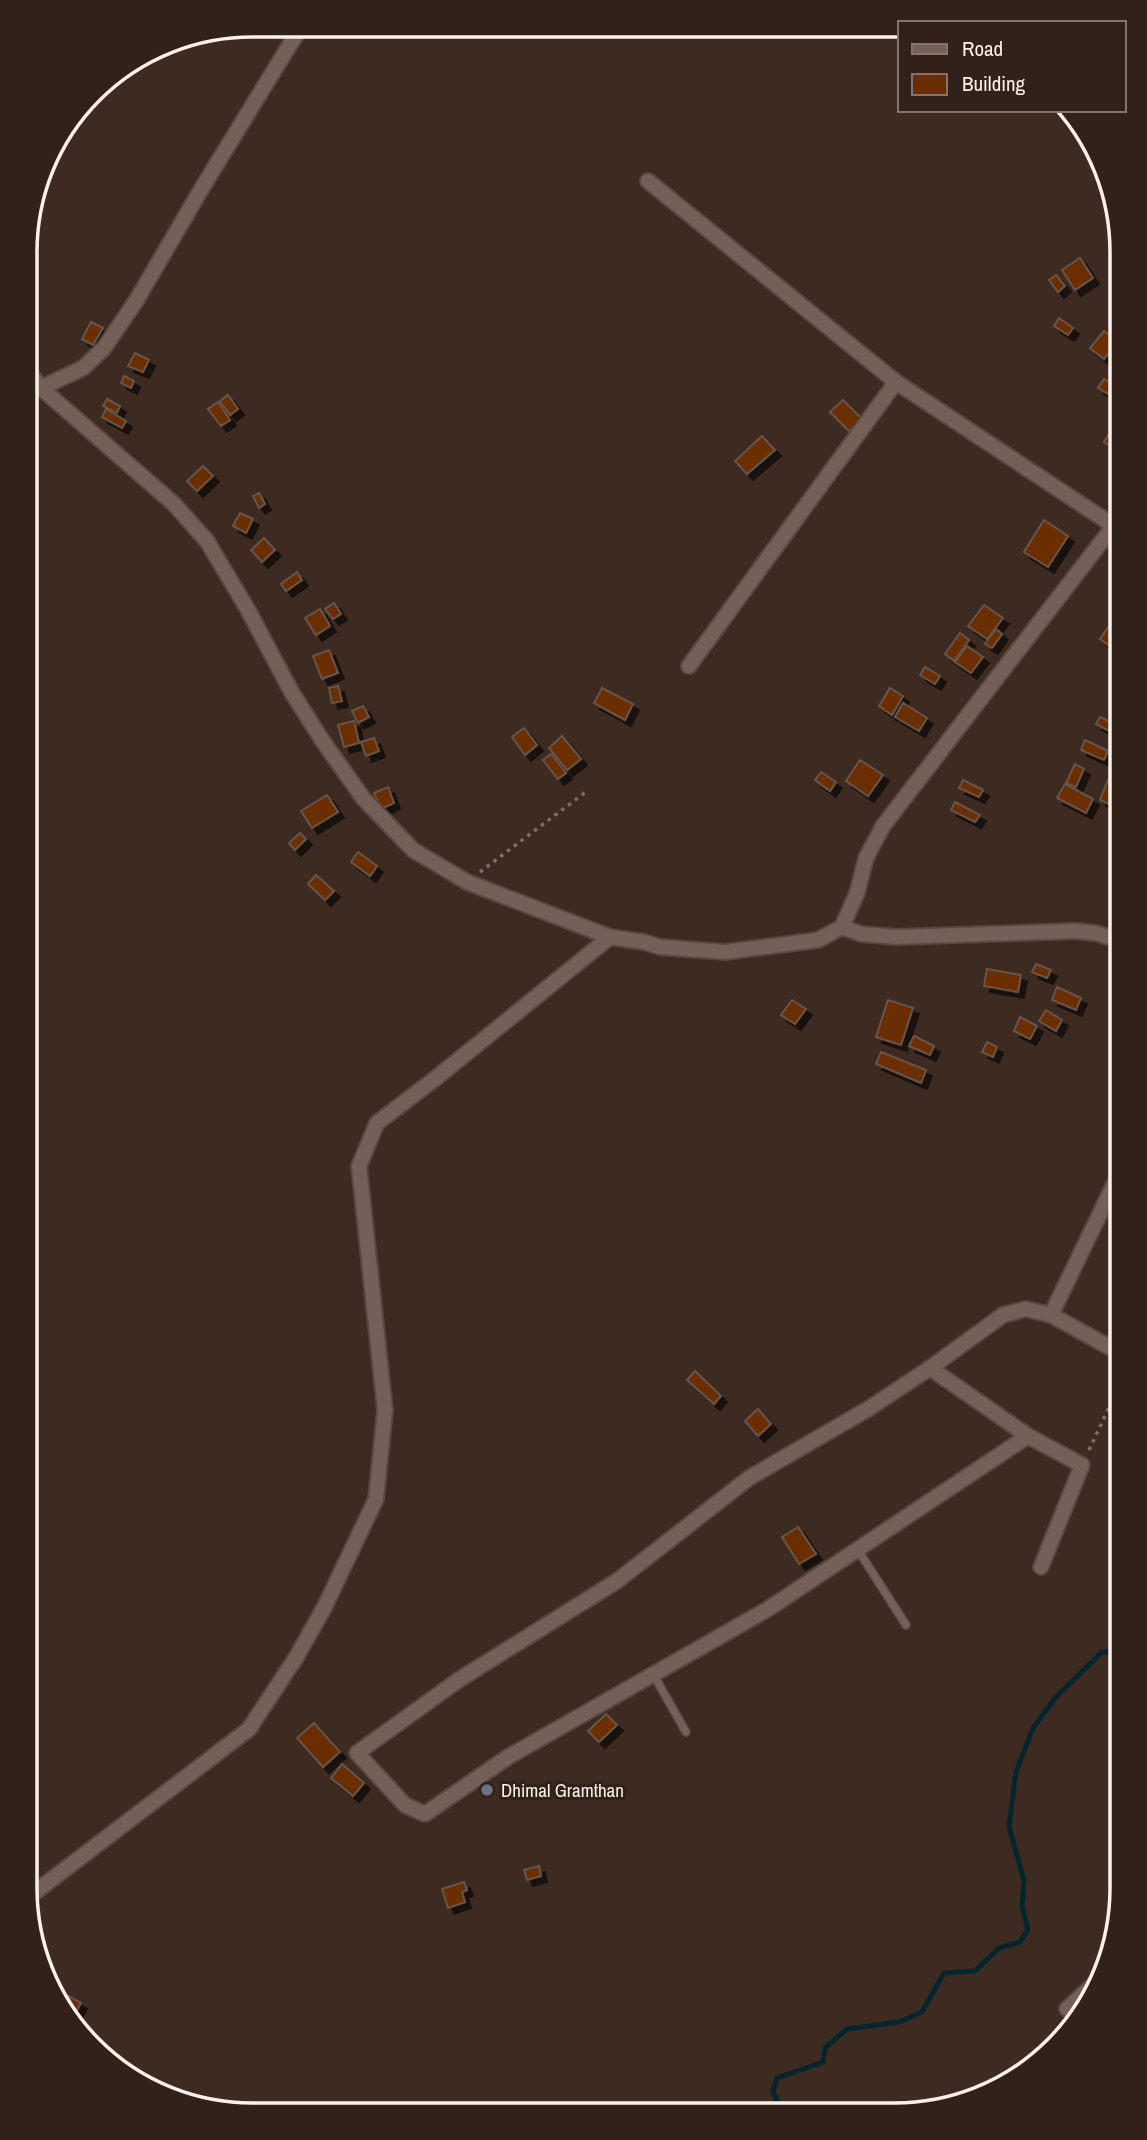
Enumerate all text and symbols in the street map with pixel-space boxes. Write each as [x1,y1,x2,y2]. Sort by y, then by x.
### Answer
legend [898,21,1126,112]
text: Road [962,34,1003,63]
text: Building [962,69,1026,98]
place label: Dhimal Gramthan [501,1777,624,1803]
marker: Dhimal Gramthan [479,1782,495,1798]

